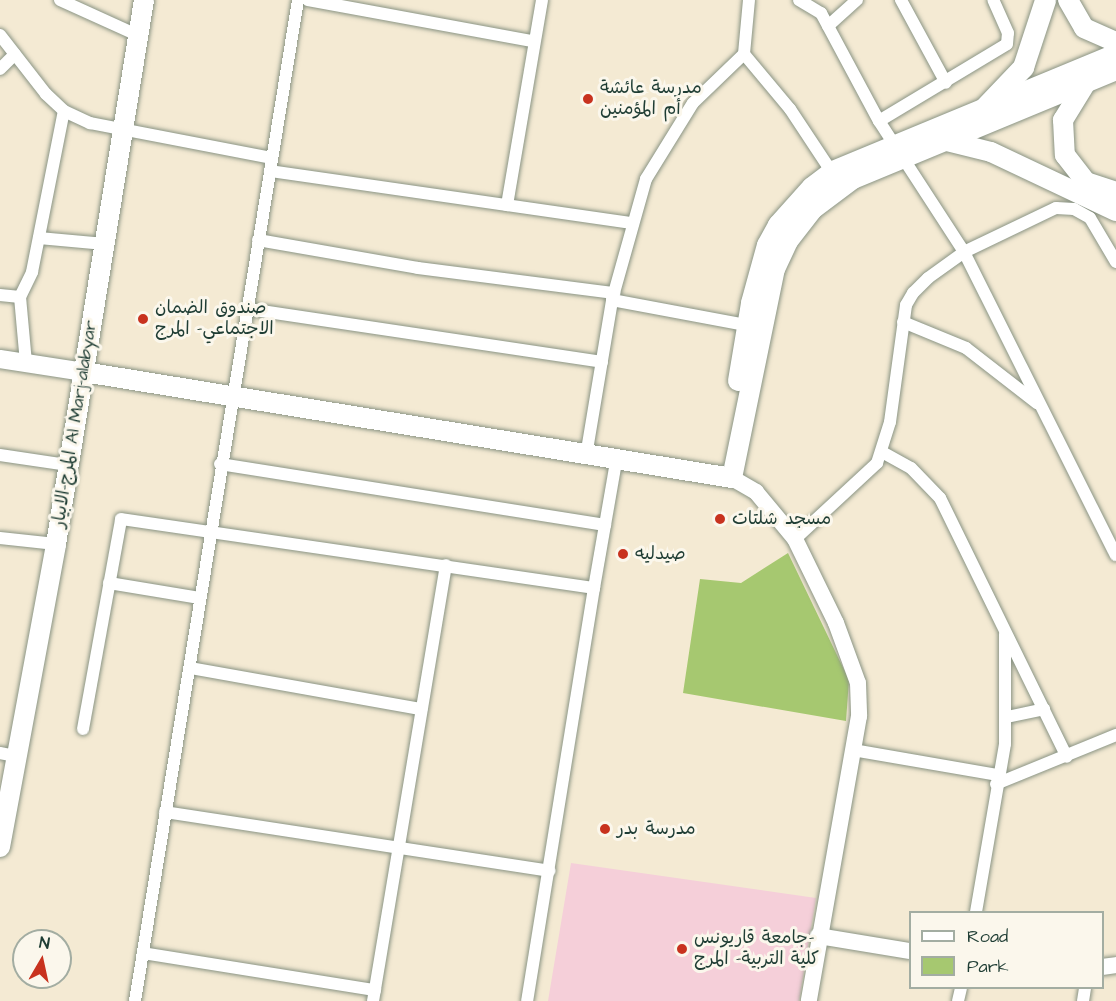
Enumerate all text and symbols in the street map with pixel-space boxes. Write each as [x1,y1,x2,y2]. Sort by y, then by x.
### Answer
place label: مدرسة عائشة أم المؤمنين [600,78,702,121]
marker: مدرسة عائشة أم المؤمنين [581,92,595,106]
place label: صندوق الضمان الاجتماعي- المرج [155,298,274,340]
marker: صندوق الضمان الاجتماعي- المرج [136,312,150,326]
street label: المرج-الابيار Al Marj-alabyar [48,319,102,529]
place label: مسجد شلتات [732,508,831,530]
marker: مسجد شلتات [713,512,727,526]
place label: صيدليه [635,543,686,565]
marker: صيدليه [616,547,630,561]
place label: مدرسة بدر [617,818,696,840]
marker: مدرسة بدر [598,822,612,836]
legend [909,911,1104,989]
text: Road [967,924,1008,949]
place label: جامعة قاريونس- كلية التربية- المرج [694,928,819,970]
north arrow [12,929,72,989]
text: N [38,932,51,955]
marker: جامعة قاريونس- كلية التربية- المرج [675,942,689,956]
text: Park [967,954,1009,979]

